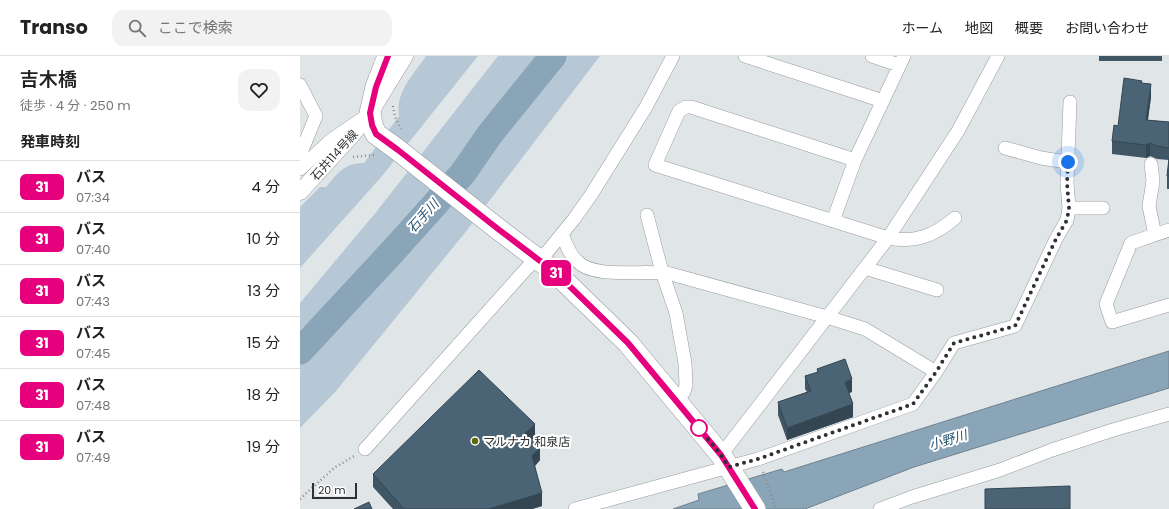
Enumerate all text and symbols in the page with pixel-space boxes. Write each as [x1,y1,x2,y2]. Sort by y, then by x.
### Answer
search box [112,10,392,46]
text: Transo [20,14,88,41]
icon: search [126,17,148,39]
text: ここで検索 [158,17,233,38]
text: ホーム [901,18,943,38]
text: 地図 [965,18,993,38]
text: 概要 [1015,18,1043,38]
text: お問い合わせ [1065,18,1149,38]
text: 吉木橋 [20,66,77,93]
button: heart [238,69,280,111]
text: 徒歩 · 4 分 · 250 m [20,96,131,115]
street label: 石井114号線 [307,126,361,184]
text: 発車時刻 [20,131,80,152]
your location [1058,152,1078,172]
text: バス [76,166,106,187]
text: 4 分 [252,176,280,197]
text: 31 [35,177,49,197]
text: 07:34 [76,188,110,207]
water label: 石手川 [403,194,444,237]
text: バス [76,218,106,239]
text: 10 分 [247,228,280,249]
text: 31 [35,229,49,249]
text: 07:40 [76,240,110,259]
line badge: 31 [538,260,574,286]
text: 31 [549,263,563,283]
text: バス [76,270,106,291]
text: 13 分 [247,280,280,301]
text: 31 [35,281,49,301]
text: 07:43 [76,292,110,311]
text: バス [76,322,106,343]
text: 15 分 [247,332,280,353]
text: 31 [35,333,49,353]
text: 07:45 [76,344,110,363]
text: バス [76,374,106,395]
text: 18 分 [247,384,280,405]
text: 31 [35,385,49,405]
text: 07:48 [76,396,110,415]
unlabelled marker [690,419,708,437]
water label: 小野川 [927,425,971,455]
text: バス [76,426,106,447]
place label: マルナカ 和泉店 [483,433,570,450]
text: 19 分 [247,436,280,457]
marker: マルナカ 和泉店 [470,436,480,446]
text: 31 [35,437,49,457]
text: 07:49 [76,448,110,467]
scale bar [312,481,357,500]
text: 20 m [318,482,346,498]

